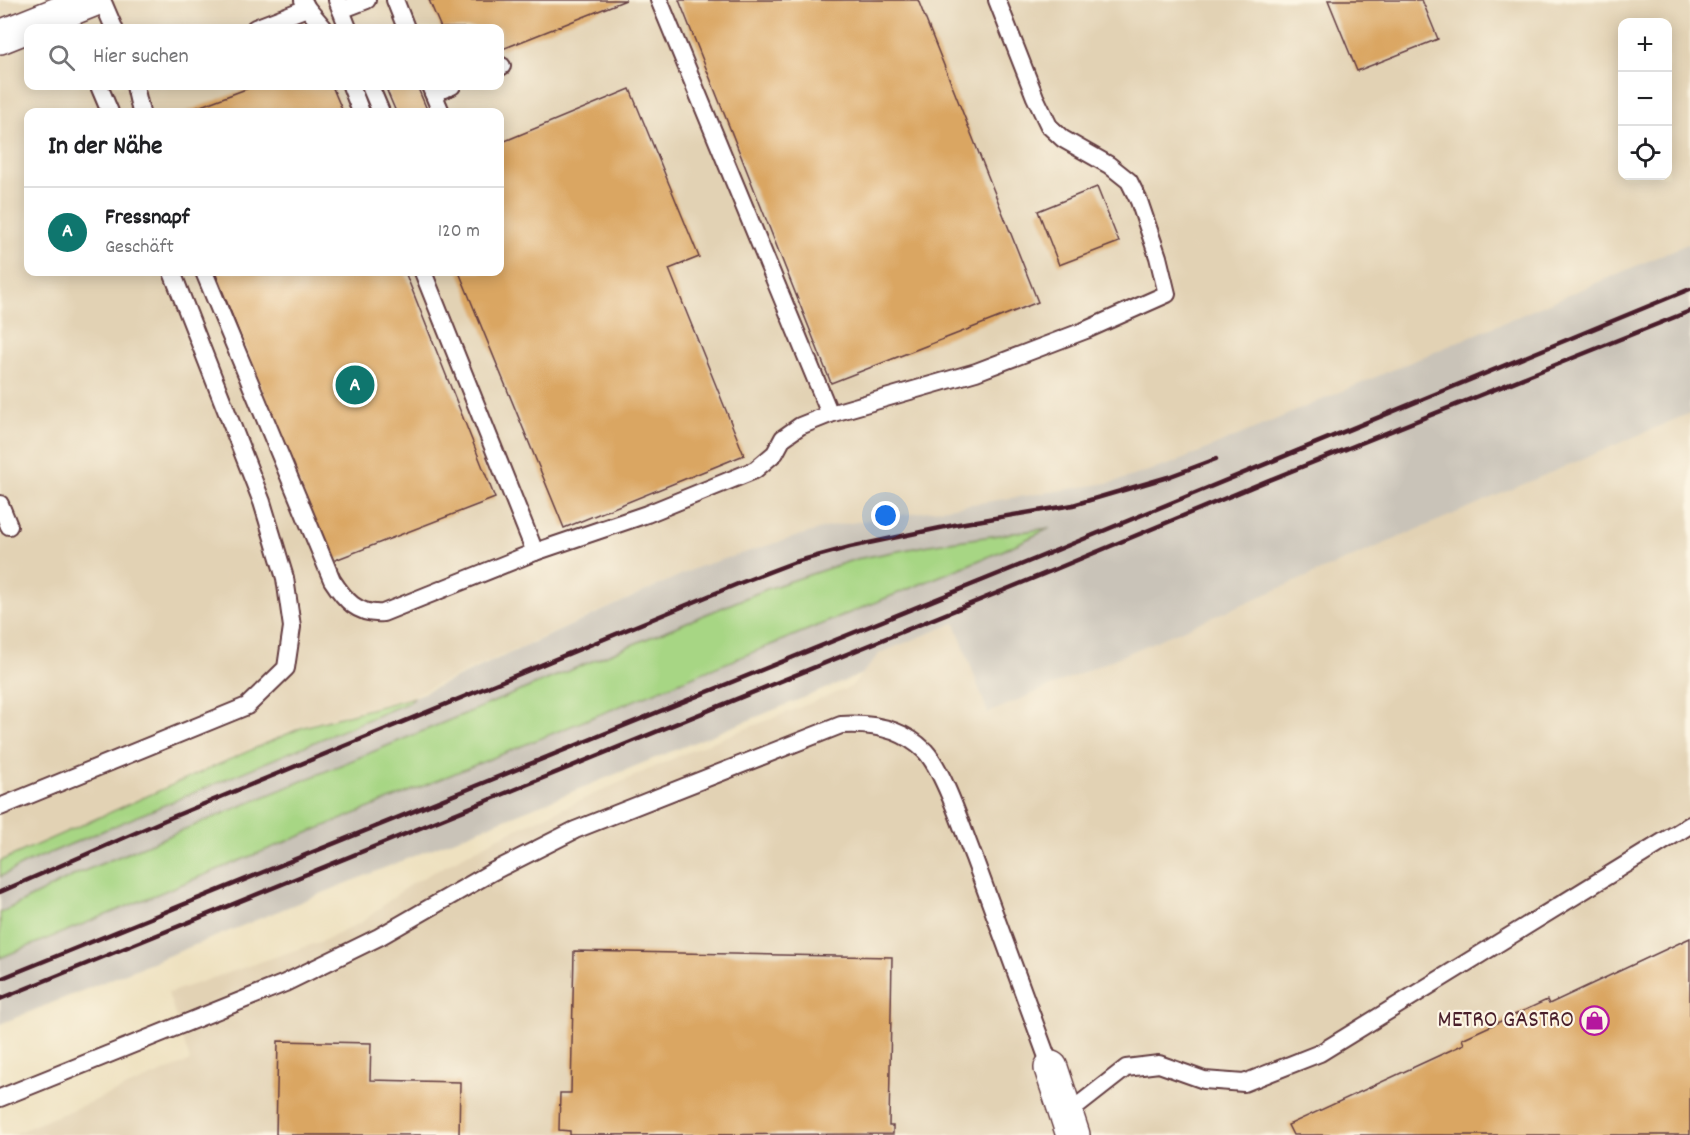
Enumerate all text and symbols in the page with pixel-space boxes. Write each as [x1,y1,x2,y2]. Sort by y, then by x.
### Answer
map controls [1618,18,1672,180]
button: + [1618,18,1672,72]
search box [24,24,504,90]
icon: search [45,41,78,74]
text: Hier suchen [93,42,189,73]
button: − [1618,72,1672,126]
button: locate [1618,126,1672,180]
text: In der Nähe [48,129,162,166]
text: Fressnapf [105,203,190,234]
text: A [62,218,73,246]
text: 120 m [438,218,480,246]
text: Geschäft [105,234,174,262]
pin: A [336,362,374,408]
your location [871,501,900,530]
place label: METRO GASTRO [1438,1004,1574,1038]
shop icon: METRO GASTRO [1579,1005,1611,1037]

